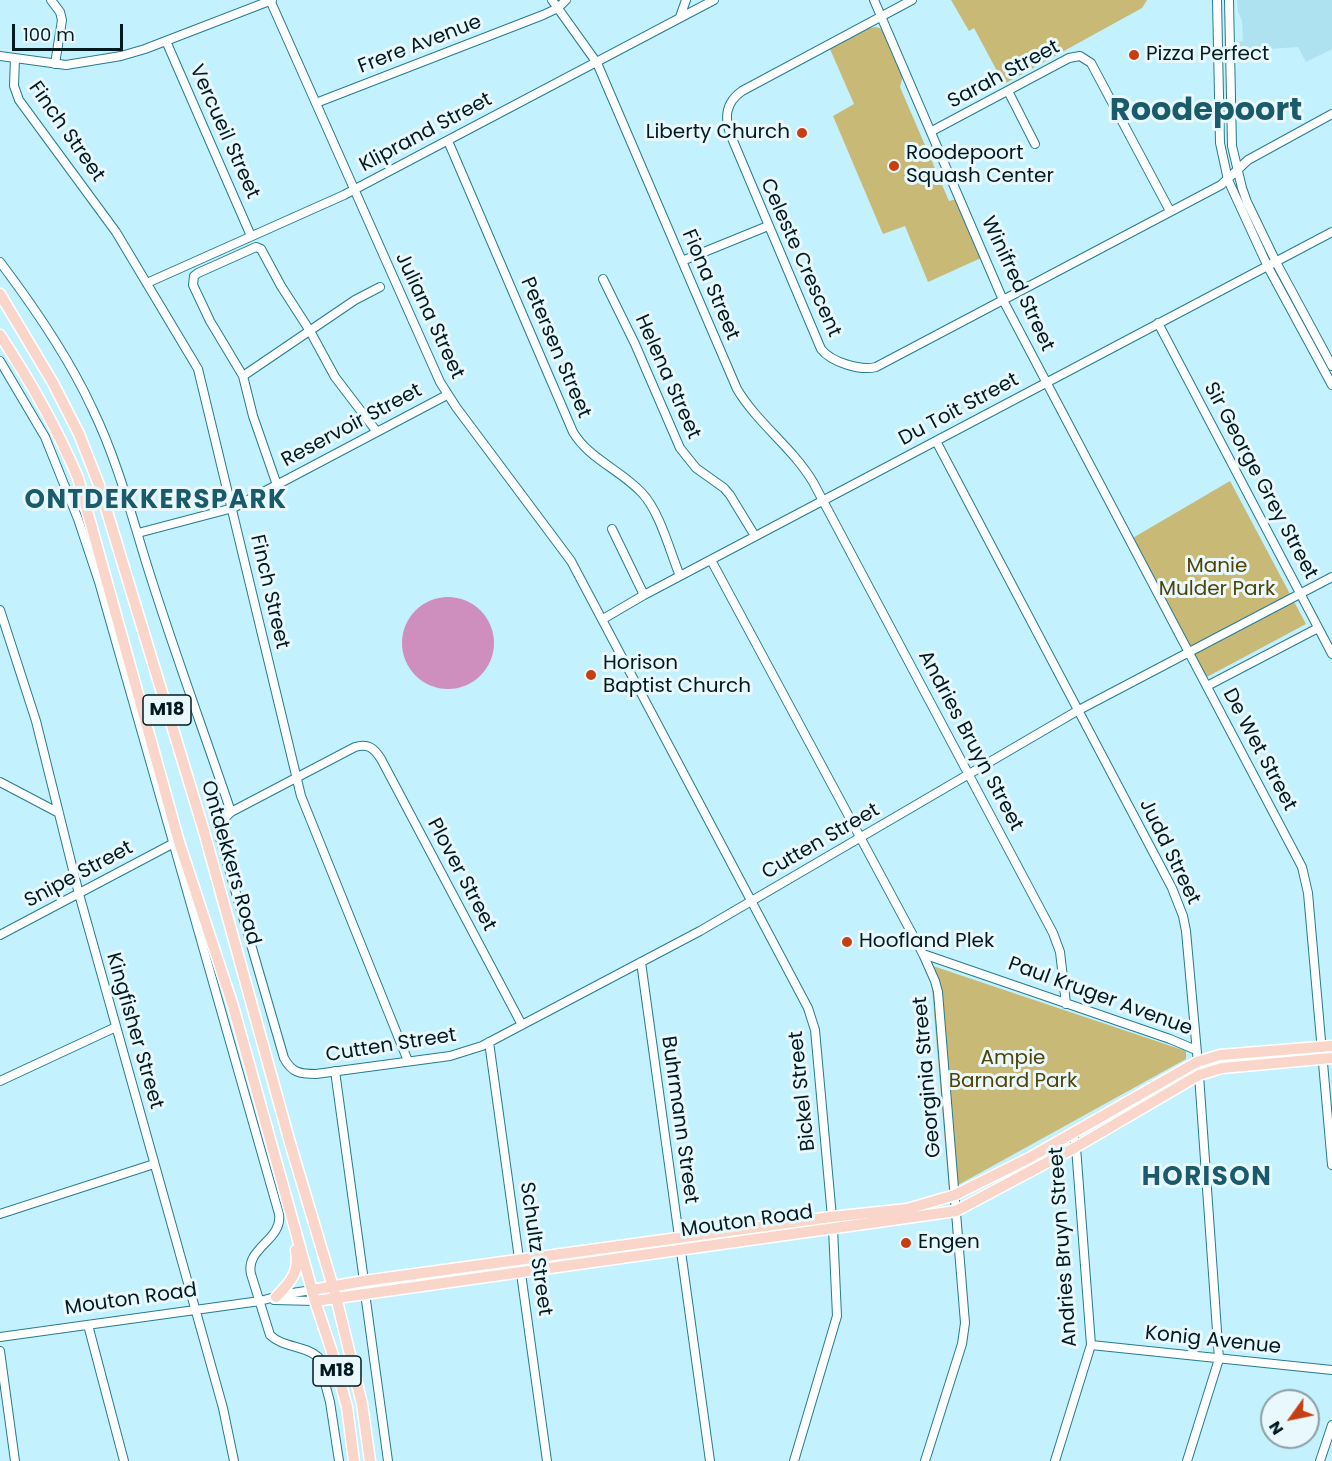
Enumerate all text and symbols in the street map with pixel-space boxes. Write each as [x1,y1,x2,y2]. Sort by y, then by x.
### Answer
street label: Frere Avenue [355,10,485,80]
scale bar [15,12,126,50]
text: 100 m [23,22,75,47]
street label: Sarah Street [944,36,1064,114]
place label: Pizza Perfect [1146,43,1269,67]
marker: Pizza Perfect [1127,48,1141,62]
street label: Vercueil Street [184,61,264,203]
street label: Finch Street [23,77,109,187]
street label: Kliprand Street [356,88,496,178]
district label: Roodepoort [1110,93,1302,131]
place label: Liberty Church [646,121,790,145]
marker: Liberty Church [795,126,809,140]
place label: Roodepoort Squash Center [906,142,1054,189]
marker: Roodepoort Squash Center [887,159,901,173]
street label: Celeste Crescent [754,175,846,341]
street label: Winifred Street [975,213,1059,355]
street label: Fiona Street [676,226,744,344]
street label: Juliana Street [389,249,469,383]
street label: Petersen Street [515,274,595,422]
street label: Helena Street [629,311,705,443]
street label: Du Toit Street [895,368,1023,452]
street label: Sir George Grey Street [1198,378,1322,584]
street label: Reservoir Street [278,379,426,473]
district label: ONTDEKKERSPARK [24,485,288,517]
street label: Finch Street [244,532,294,652]
park label: Manie Mulder Park [1159,555,1275,602]
street label: Andries Bruyn Street [912,647,1028,835]
place label: Horison Baptist Church [603,652,751,699]
marker: Horison Baptist Church [584,668,598,682]
street label: De Wet Street [1217,685,1301,815]
road number: M18 [143,695,191,725]
street label: Ontdekkers Road [195,778,265,948]
street label: Judd Street [1133,795,1205,909]
street label: Cutten Street [758,799,884,885]
street label: Plover Street [421,815,501,935]
street label: Snipe Street [21,836,137,914]
place label: Hoofland Plek [859,930,994,954]
marker: Hoofland Plek [840,935,854,949]
street label: Kingfisher Street [100,950,168,1112]
street label: Paul Kruger Avenue [1005,953,1195,1041]
street label: Georginia Street [909,995,947,1159]
street label: Cutten Street [324,1024,458,1068]
street label: Bickel Street [785,1030,821,1152]
street label: Buhrmann Street [655,1035,703,1205]
park label: Ampie Barnard Park [949,1047,1077,1094]
street label: Andries Bruyn Street [1045,1146,1083,1348]
district label: HORISON [1142,1162,1272,1194]
street label: Schultz Street [514,1181,556,1317]
street label: Mouton Road [679,1201,815,1243]
place label: Engen [918,1231,980,1255]
marker: Engen [899,1236,913,1250]
street label: Mouton Road [63,1279,199,1321]
street label: Konig Avenue [1144,1322,1282,1360]
road number: M18 [313,1356,361,1386]
north arrow [1260,1389,1320,1449]
text: N [1263,1417,1289,1439]

